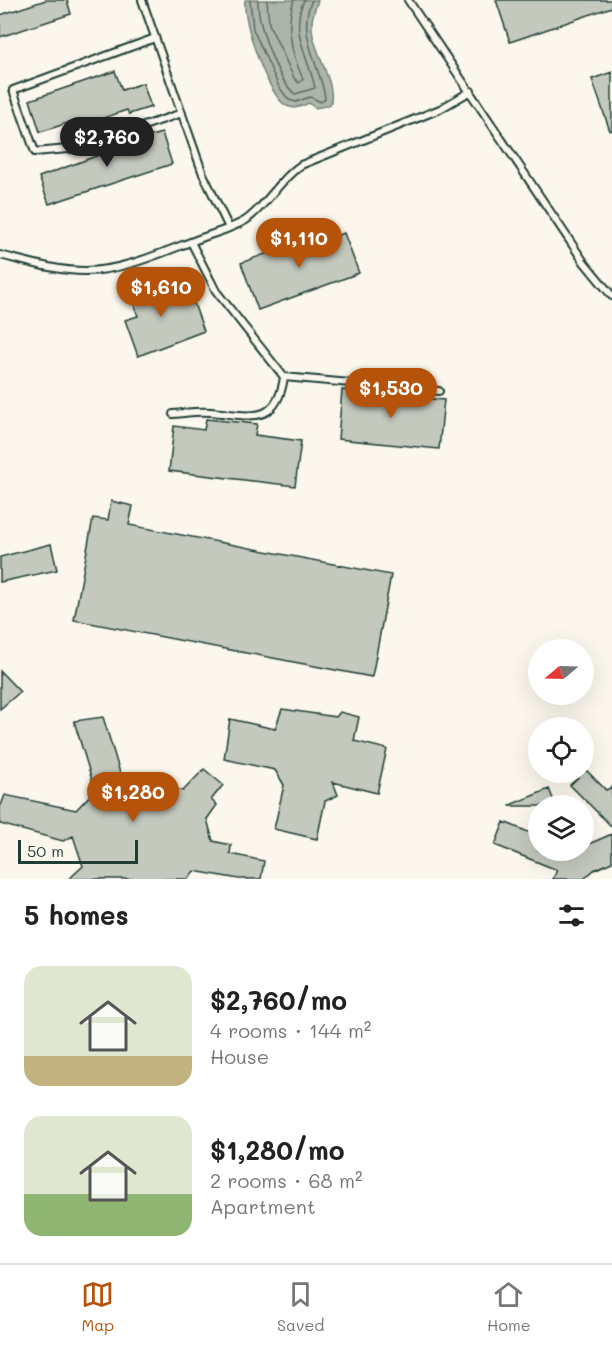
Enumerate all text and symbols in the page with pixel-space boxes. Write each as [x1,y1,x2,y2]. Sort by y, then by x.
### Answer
pin: $2,760 [58,117,156,168]
text: $2,760 [74,123,140,149]
pin: $1,110 [250,218,348,269]
text: $1,110 [270,224,328,250]
pin: $1,610 [112,267,210,318]
text: $1,610 [130,273,192,299]
pin: $1,530 [342,368,440,419]
text: $1,530 [359,374,423,400]
north arrow [528,639,594,705]
map controls [528,639,594,861]
button: locate [528,717,594,783]
pin: $1,280 [84,772,182,823]
text: $1,280 [101,778,165,804]
button: layers [528,795,594,861]
scale bar [18,837,138,864]
text: 50 m [27,840,64,861]
text: 5 homes [24,898,129,932]
icon: filters [555,899,588,932]
text: $2,760/mo [210,983,347,1017]
icon: home [72,990,144,1062]
text: 4 rooms · 144 m² [210,1017,371,1043]
text: House [210,1043,269,1069]
text: $1,280/mo [210,1133,345,1167]
icon: home [72,1140,144,1212]
text: 2 rooms · 68 m² [210,1167,363,1193]
text: Apartment [210,1193,316,1219]
tab: Map [81,1278,114,1335]
tab: Saved [277,1278,324,1335]
tab: Home [487,1278,531,1335]

